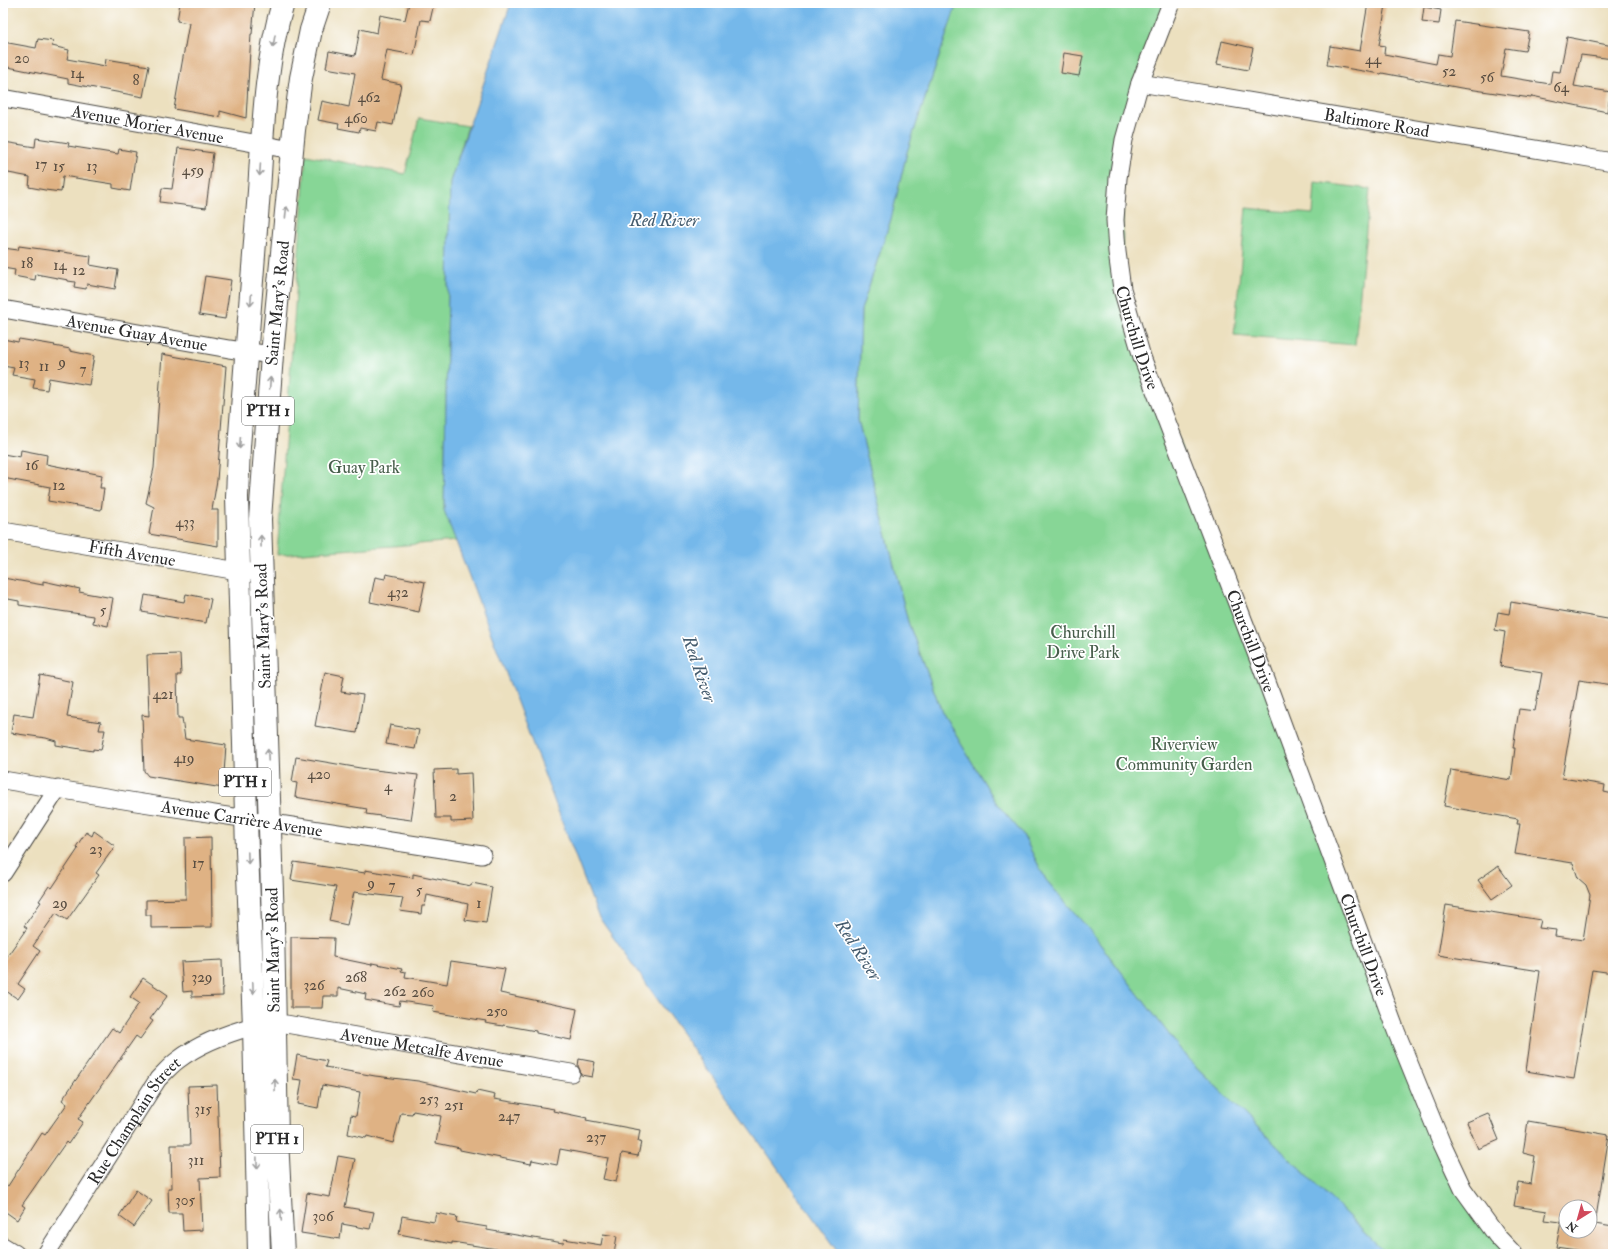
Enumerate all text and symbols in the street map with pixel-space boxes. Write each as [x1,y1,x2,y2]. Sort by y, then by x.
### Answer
one-way arrow [269,34,277,47]
house number: 20 [14,49,30,68]
house number: 44 [1365,50,1382,69]
house number: 52 [1442,62,1456,81]
house number: 14 [70,64,85,83]
house number: 56 [1480,68,1495,87]
house number: 8 [132,71,140,90]
house number: 64 [1553,78,1570,97]
house number: 462 [357,88,381,107]
street label: Avenue Morier Avenue [69,100,225,148]
street label: Baltimore Road [1323,103,1432,142]
house number: 460 [344,109,368,128]
house number: 17 [35,155,47,174]
house number: 15 [53,157,65,176]
house number: 13 [86,157,98,176]
house number: 459 [182,161,204,180]
one-way arrow [257,163,264,176]
one-way arrow [282,206,290,219]
water label: Red River [628,209,700,232]
street label: Saint Mary's Road [261,239,294,366]
house number: 18 [21,254,33,273]
house number: 14 [53,256,68,275]
house number: 12 [73,261,86,280]
street label: Churchill Drive [1111,283,1164,393]
one-way arrow [247,293,254,306]
street label: Avenue Guay Avenue [64,310,209,356]
house number: 9 [57,353,66,372]
house number: 13 [18,354,30,373]
house number: 11 [39,357,49,376]
house number: 7 [80,360,87,379]
one-way arrow [266,377,273,390]
road number: PTH 1 [242,397,294,425]
one-way arrow [236,436,243,449]
house number: 16 [26,456,40,475]
park label: Guay Park [328,457,400,479]
house number: 12 [53,476,66,495]
house number: 433 [175,513,195,532]
street label: Fifth Avenue [87,535,177,571]
one-way arrow [257,535,264,548]
street label: Saint Mary's Road [250,562,277,689]
house number: 432 [387,583,409,602]
street label: Churchill Drive [1222,587,1280,695]
house number: 5 [100,601,107,620]
park label: Churchill Drive Park [1046,622,1120,663]
water label: Red River [677,632,722,707]
house number: 421 [152,685,174,704]
park label: Riverview Community Garden [1115,734,1253,776]
house number: 419 [173,749,195,768]
one-way arrow [264,749,272,762]
house number: 420 [307,765,331,784]
road number: PTH 1 [219,768,271,796]
house number: 4 [384,777,393,796]
house number: 2 [449,787,457,806]
street label: Avenue Carrière Avenue [159,795,324,841]
house number: 23 [89,840,103,859]
one-way arrow [244,851,251,864]
house number: 17 [192,854,204,873]
house number: 9 [366,874,375,893]
house number: 7 [389,876,396,895]
house number: 5 [416,881,423,900]
street label: Saint Mary's Road [261,887,286,1013]
street label: Churchill Drive [1335,890,1393,999]
house number: 29 [52,894,68,913]
house number: 1 [476,894,482,913]
water label: Red River [829,914,887,986]
house number: 329 [191,968,213,987]
house number: 268 [345,968,367,987]
house number: 326 [304,976,326,995]
one-way arrow [249,981,256,994]
house number: 262 [384,982,407,1001]
house number: 260 [412,983,434,1002]
house number: 250 [486,1002,508,1021]
street label: Avenue Metcalfe Avenue [338,1023,505,1072]
street label: Rue Champlain Street [83,1051,185,1188]
one-way arrow [272,1079,279,1092]
house number: 253 [419,1090,439,1109]
house number: 251 [444,1096,464,1115]
house number: 315 [194,1100,212,1119]
house number: 247 [498,1107,520,1126]
road number: PTH 1 [251,1125,303,1153]
house number: 237 [586,1128,606,1147]
house number: 311 [188,1151,204,1170]
one-way arrow [253,1156,261,1169]
house number: 305 [175,1191,195,1210]
north arrow [1558,1199,1598,1239]
house number: 306 [312,1207,335,1226]
one-way arrow [277,1209,285,1222]
text: N [1564,1218,1581,1235]

